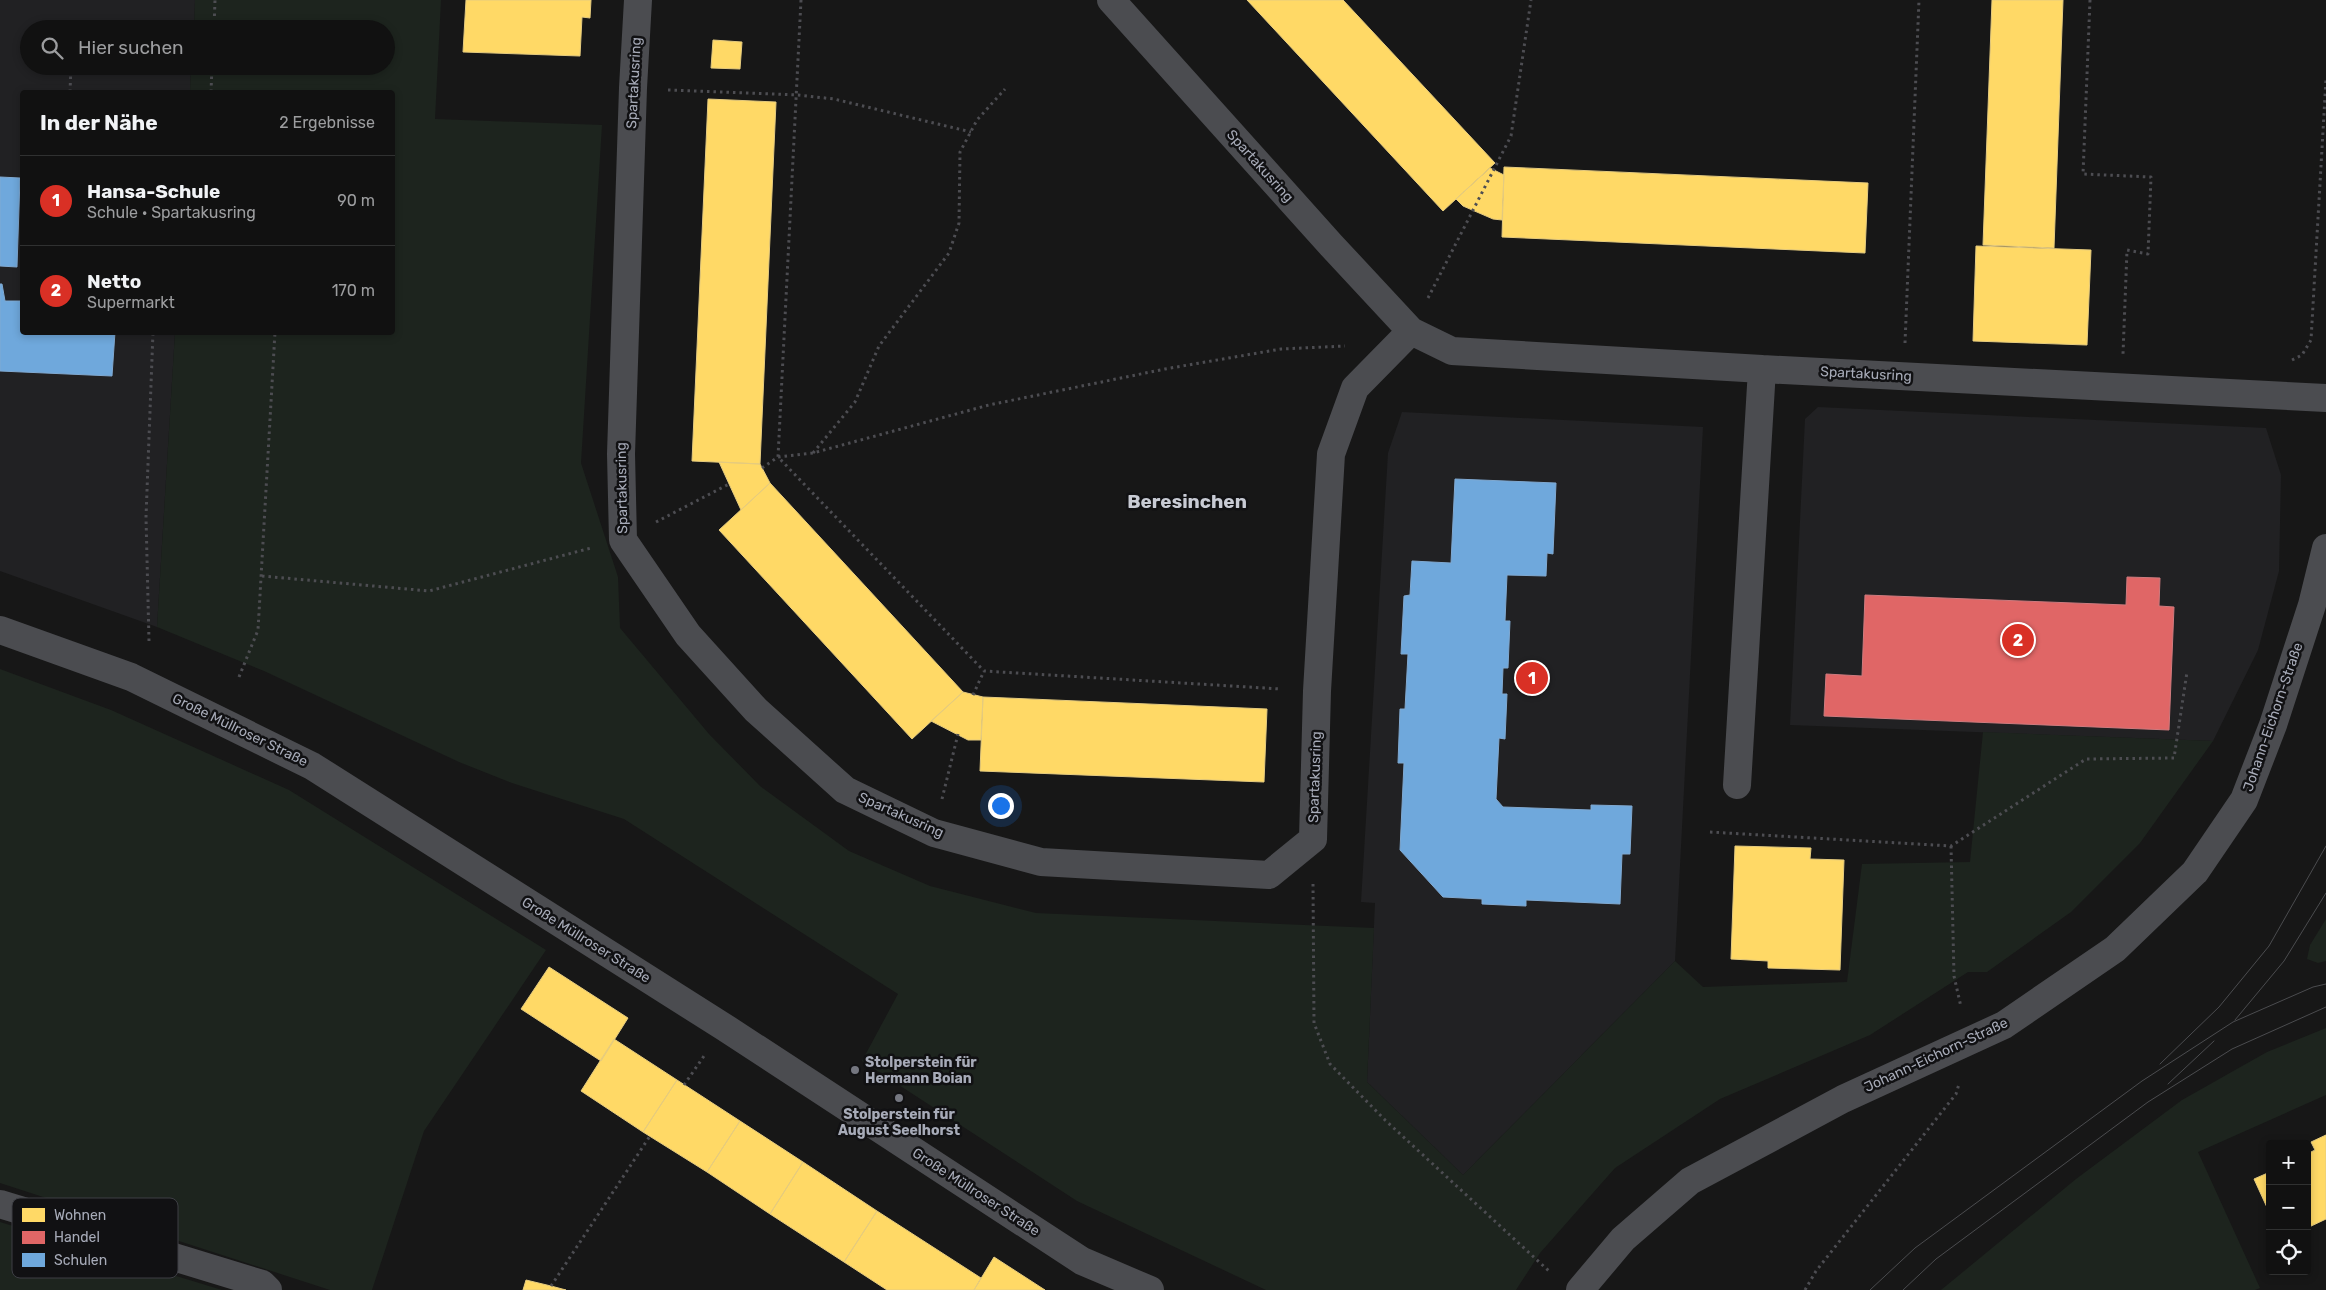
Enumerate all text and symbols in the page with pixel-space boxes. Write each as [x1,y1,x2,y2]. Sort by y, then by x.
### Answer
search box [20,20,395,75]
icon: search [38,34,66,62]
text: Hier suchen [78,36,184,59]
street label: Spartakusring [623,37,645,129]
text: In der Nähe [40,110,158,135]
text: 2 Ergebnisse [279,113,375,132]
street label: Spartakusring [1223,126,1297,206]
text: Hansa-Schule [87,180,220,203]
text: 1 [52,191,60,210]
text: 90 m [337,191,375,210]
text: Schule · Spartakusring [87,203,256,222]
text: Netto [87,270,141,293]
text: 2 [51,281,61,300]
text: 170 m [332,281,375,300]
text: Supermarkt [87,293,175,312]
street label: Spartakusring [1820,363,1912,385]
street label: Spartakusring [613,442,631,534]
district label: Beresinchen [1127,490,1247,513]
pin: 2 [2002,621,2034,659]
street label: Johann-Eichorn-Straße [2239,640,2307,794]
pin: 1 [1516,659,1548,697]
street label: Große Müllroser Straße [170,690,311,770]
street label: Spartakusring [1305,731,1325,823]
street label: Spartakusring [856,789,946,841]
your location [988,793,1014,819]
street label: Große Müllroser Straße [519,893,654,987]
street label: Johann-Eichorn-Straße [1861,1014,2011,1096]
place label: Stolperstein für Hermann Boian [865,1054,977,1087]
marker: Stolperstein für Hermann Boian [849,1064,861,1076]
marker: Stolperstein für August Seelhorst [893,1092,905,1104]
place label: Stolperstein für August Seelhorst [838,1106,961,1139]
map controls [2266,1140,2311,1275]
button: + [2266,1140,2311,1185]
street label: Große Müllroser Straße [909,1144,1043,1240]
button: − [2266,1185,2311,1230]
legend [12,1198,178,1278]
text: Wohnen [54,1207,106,1224]
text: Handel [54,1229,100,1246]
button: locate [2266,1230,2311,1275]
text: Schulen [54,1252,107,1269]

